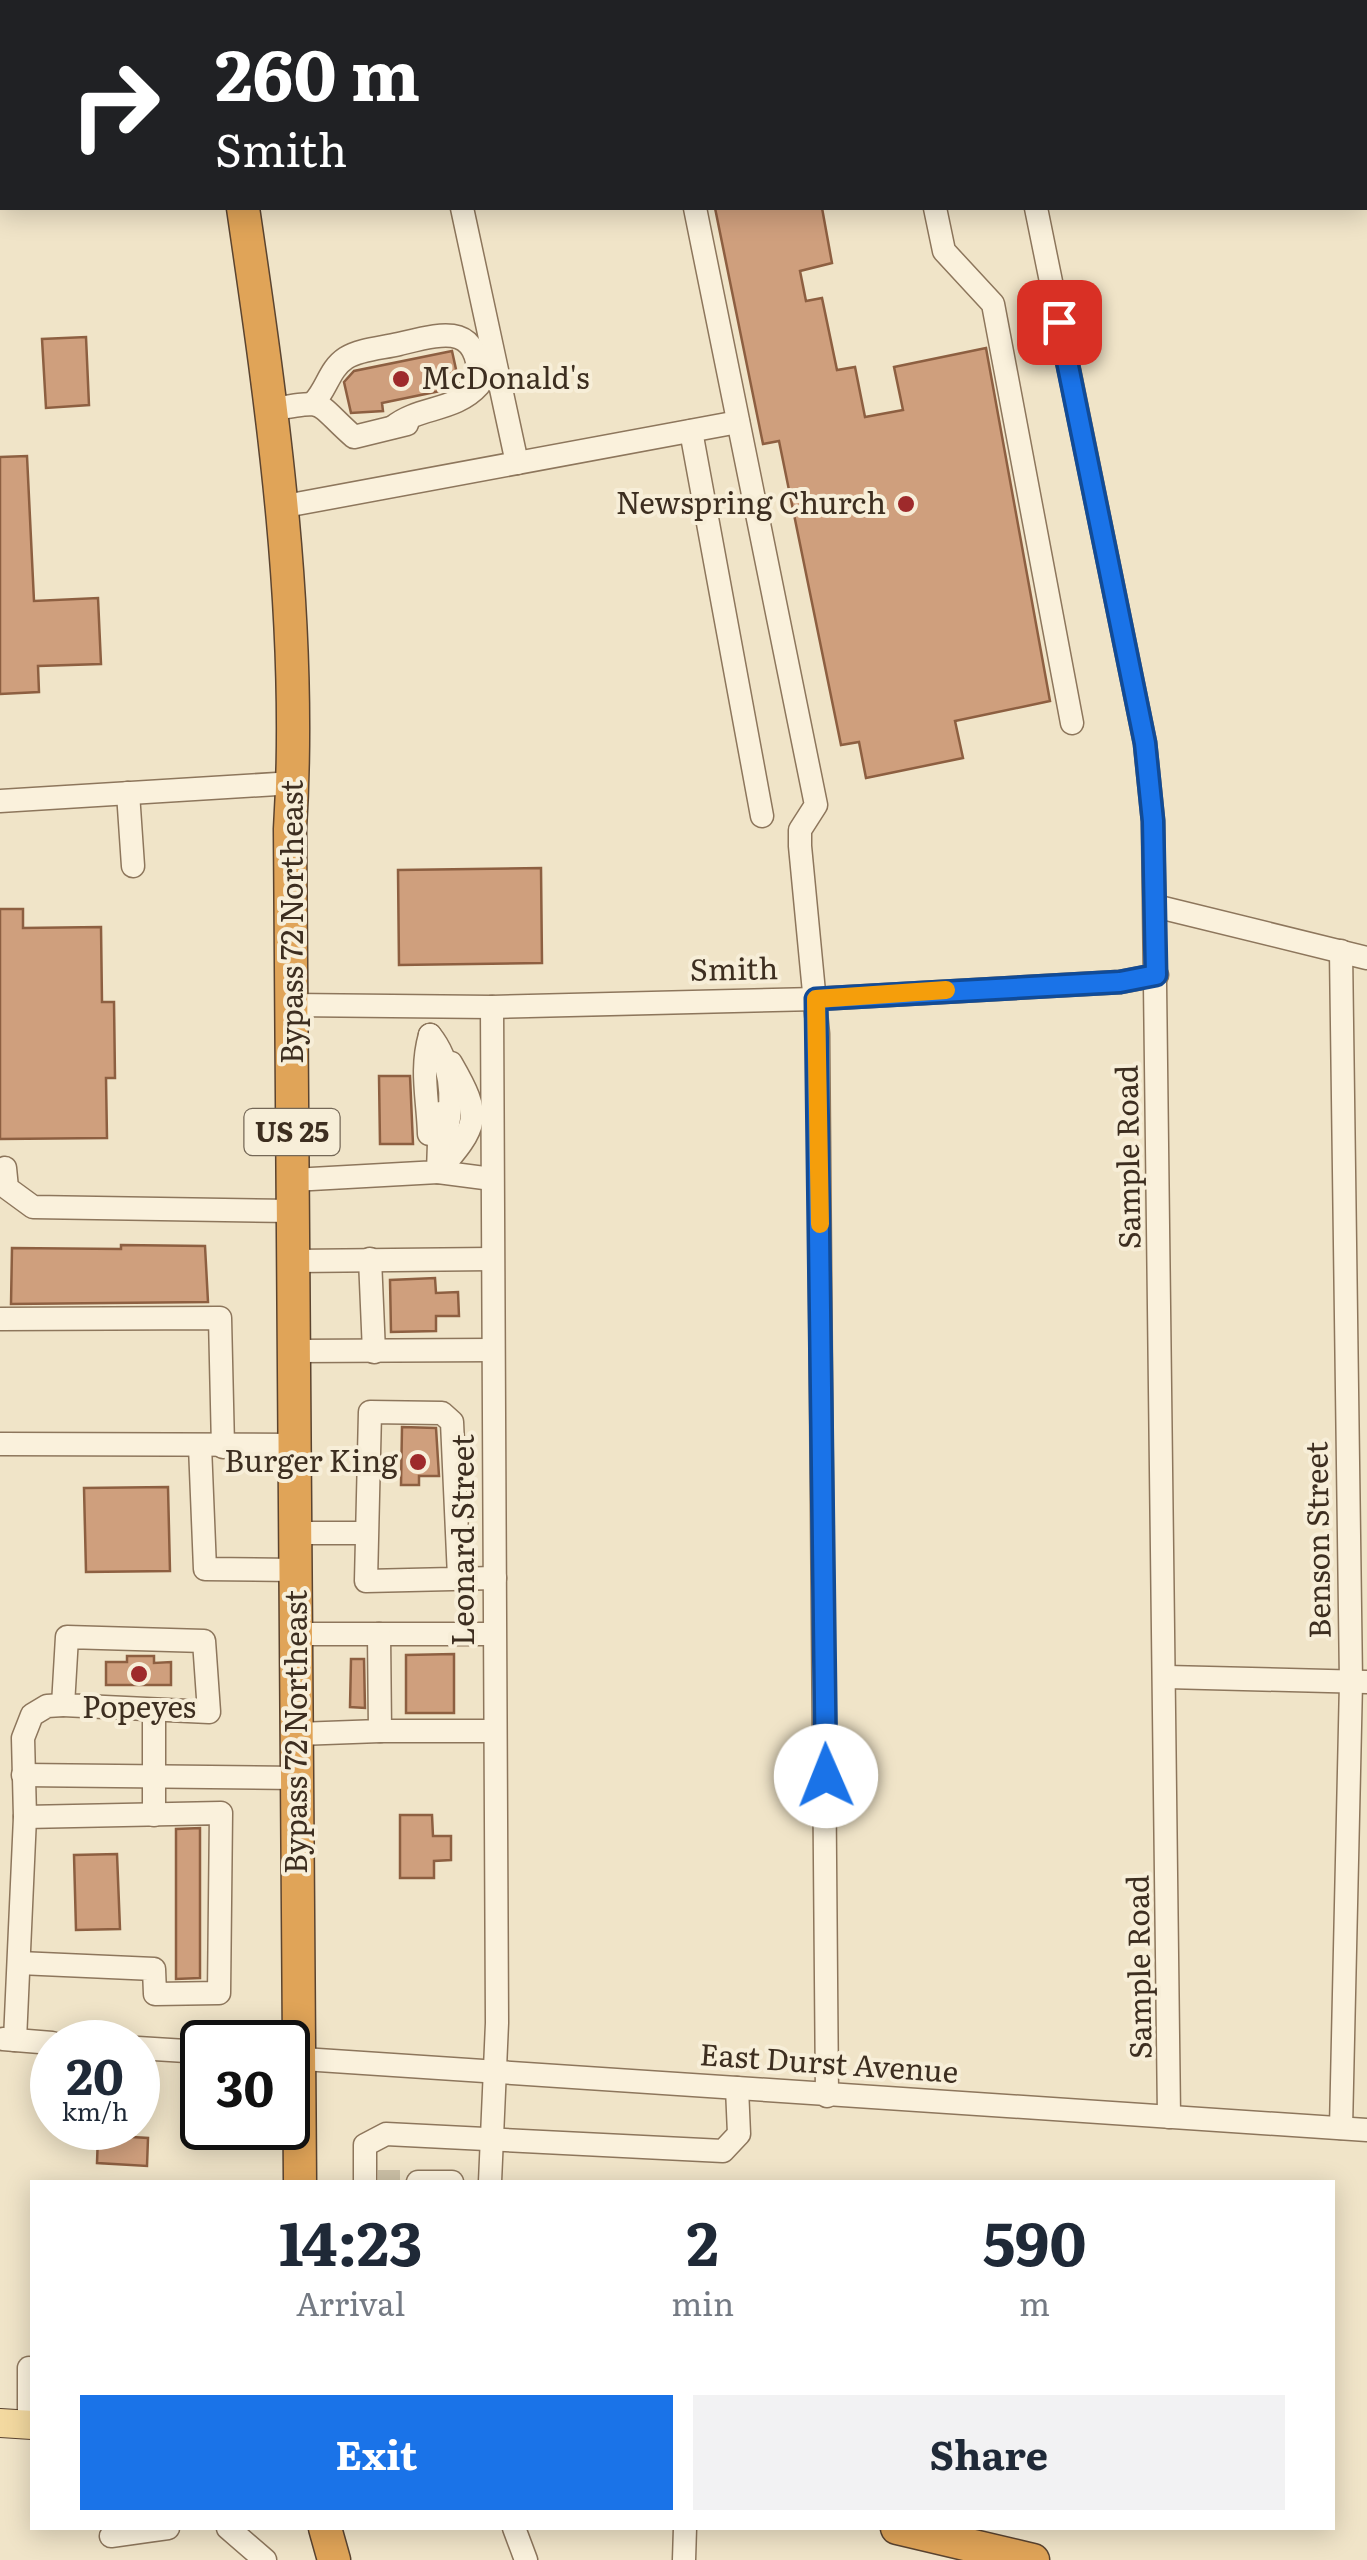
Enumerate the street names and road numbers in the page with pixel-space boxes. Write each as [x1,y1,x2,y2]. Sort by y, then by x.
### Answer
street label: Bypass 72 Northeast [268,780,312,1064]
street label: Smith [690,944,778,990]
street label: Sample Road [1102,1064,1150,1250]
road number: US 25 [244,1109,340,1155]
street label: Leonard Street [439,1434,483,1646]
street label: Benson Street [1292,1441,1340,1639]
street label: Bypass 72 Northeast [272,1590,316,1874]
street label: Sample Road [1113,1874,1161,2060]
street label: East Durst Avenue [698,2030,960,2092]

